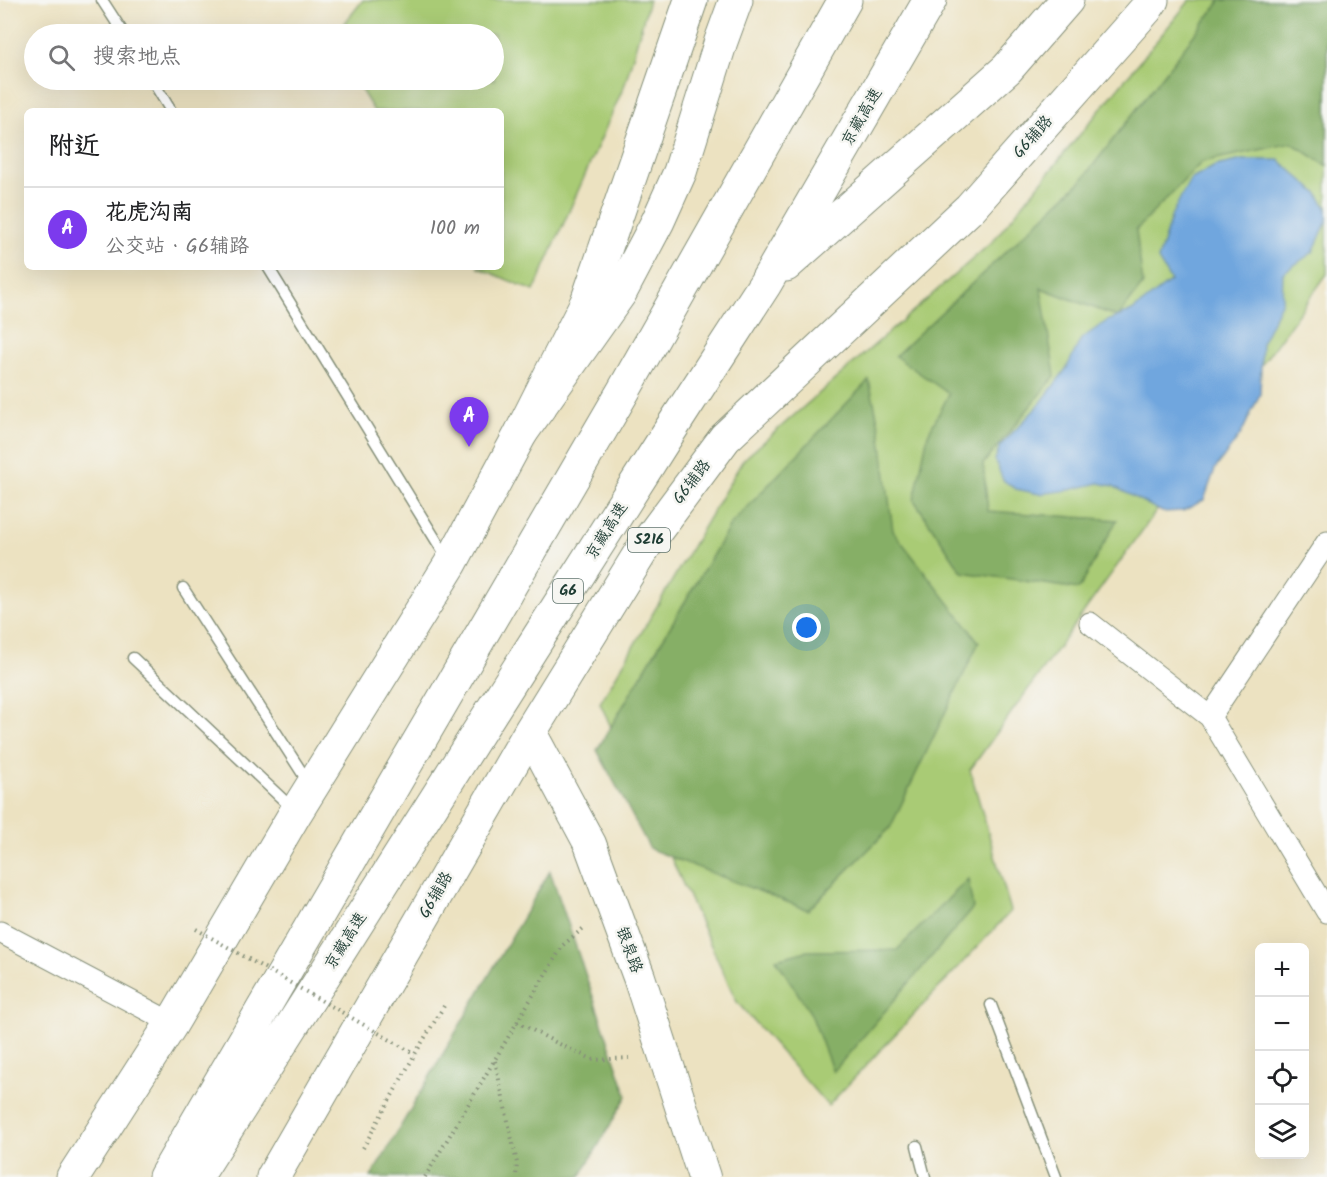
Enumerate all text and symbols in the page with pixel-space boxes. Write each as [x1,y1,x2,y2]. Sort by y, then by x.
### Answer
search box [24,24,504,90]
text: 搜索地点 [93,40,181,75]
icon: search [45,41,78,74]
street label: 京藏高速 [835,83,889,151]
street label: G6辅路 [1007,110,1059,164]
text: 附近 [48,126,100,168]
text: 花虎沟南 [105,196,193,231]
text: A [61,213,74,245]
text: 100 m [430,213,480,245]
text: 公交站 · G6辅路 [105,231,249,263]
pin: A [450,398,488,447]
street label: G6辅路 [667,454,717,510]
street label: 京藏高速 [579,497,635,565]
road number: S216 [628,528,670,552]
road number: G6 [553,579,583,603]
your location [792,613,821,642]
street label: G6辅路 [413,867,459,923]
street label: 京藏高速 [318,907,374,975]
street label: 银泉路 [609,923,649,977]
map controls [1255,943,1309,1159]
button: + [1255,943,1309,997]
button: − [1255,997,1309,1051]
button: locate [1255,1051,1309,1105]
button: layers [1255,1105,1309,1159]

